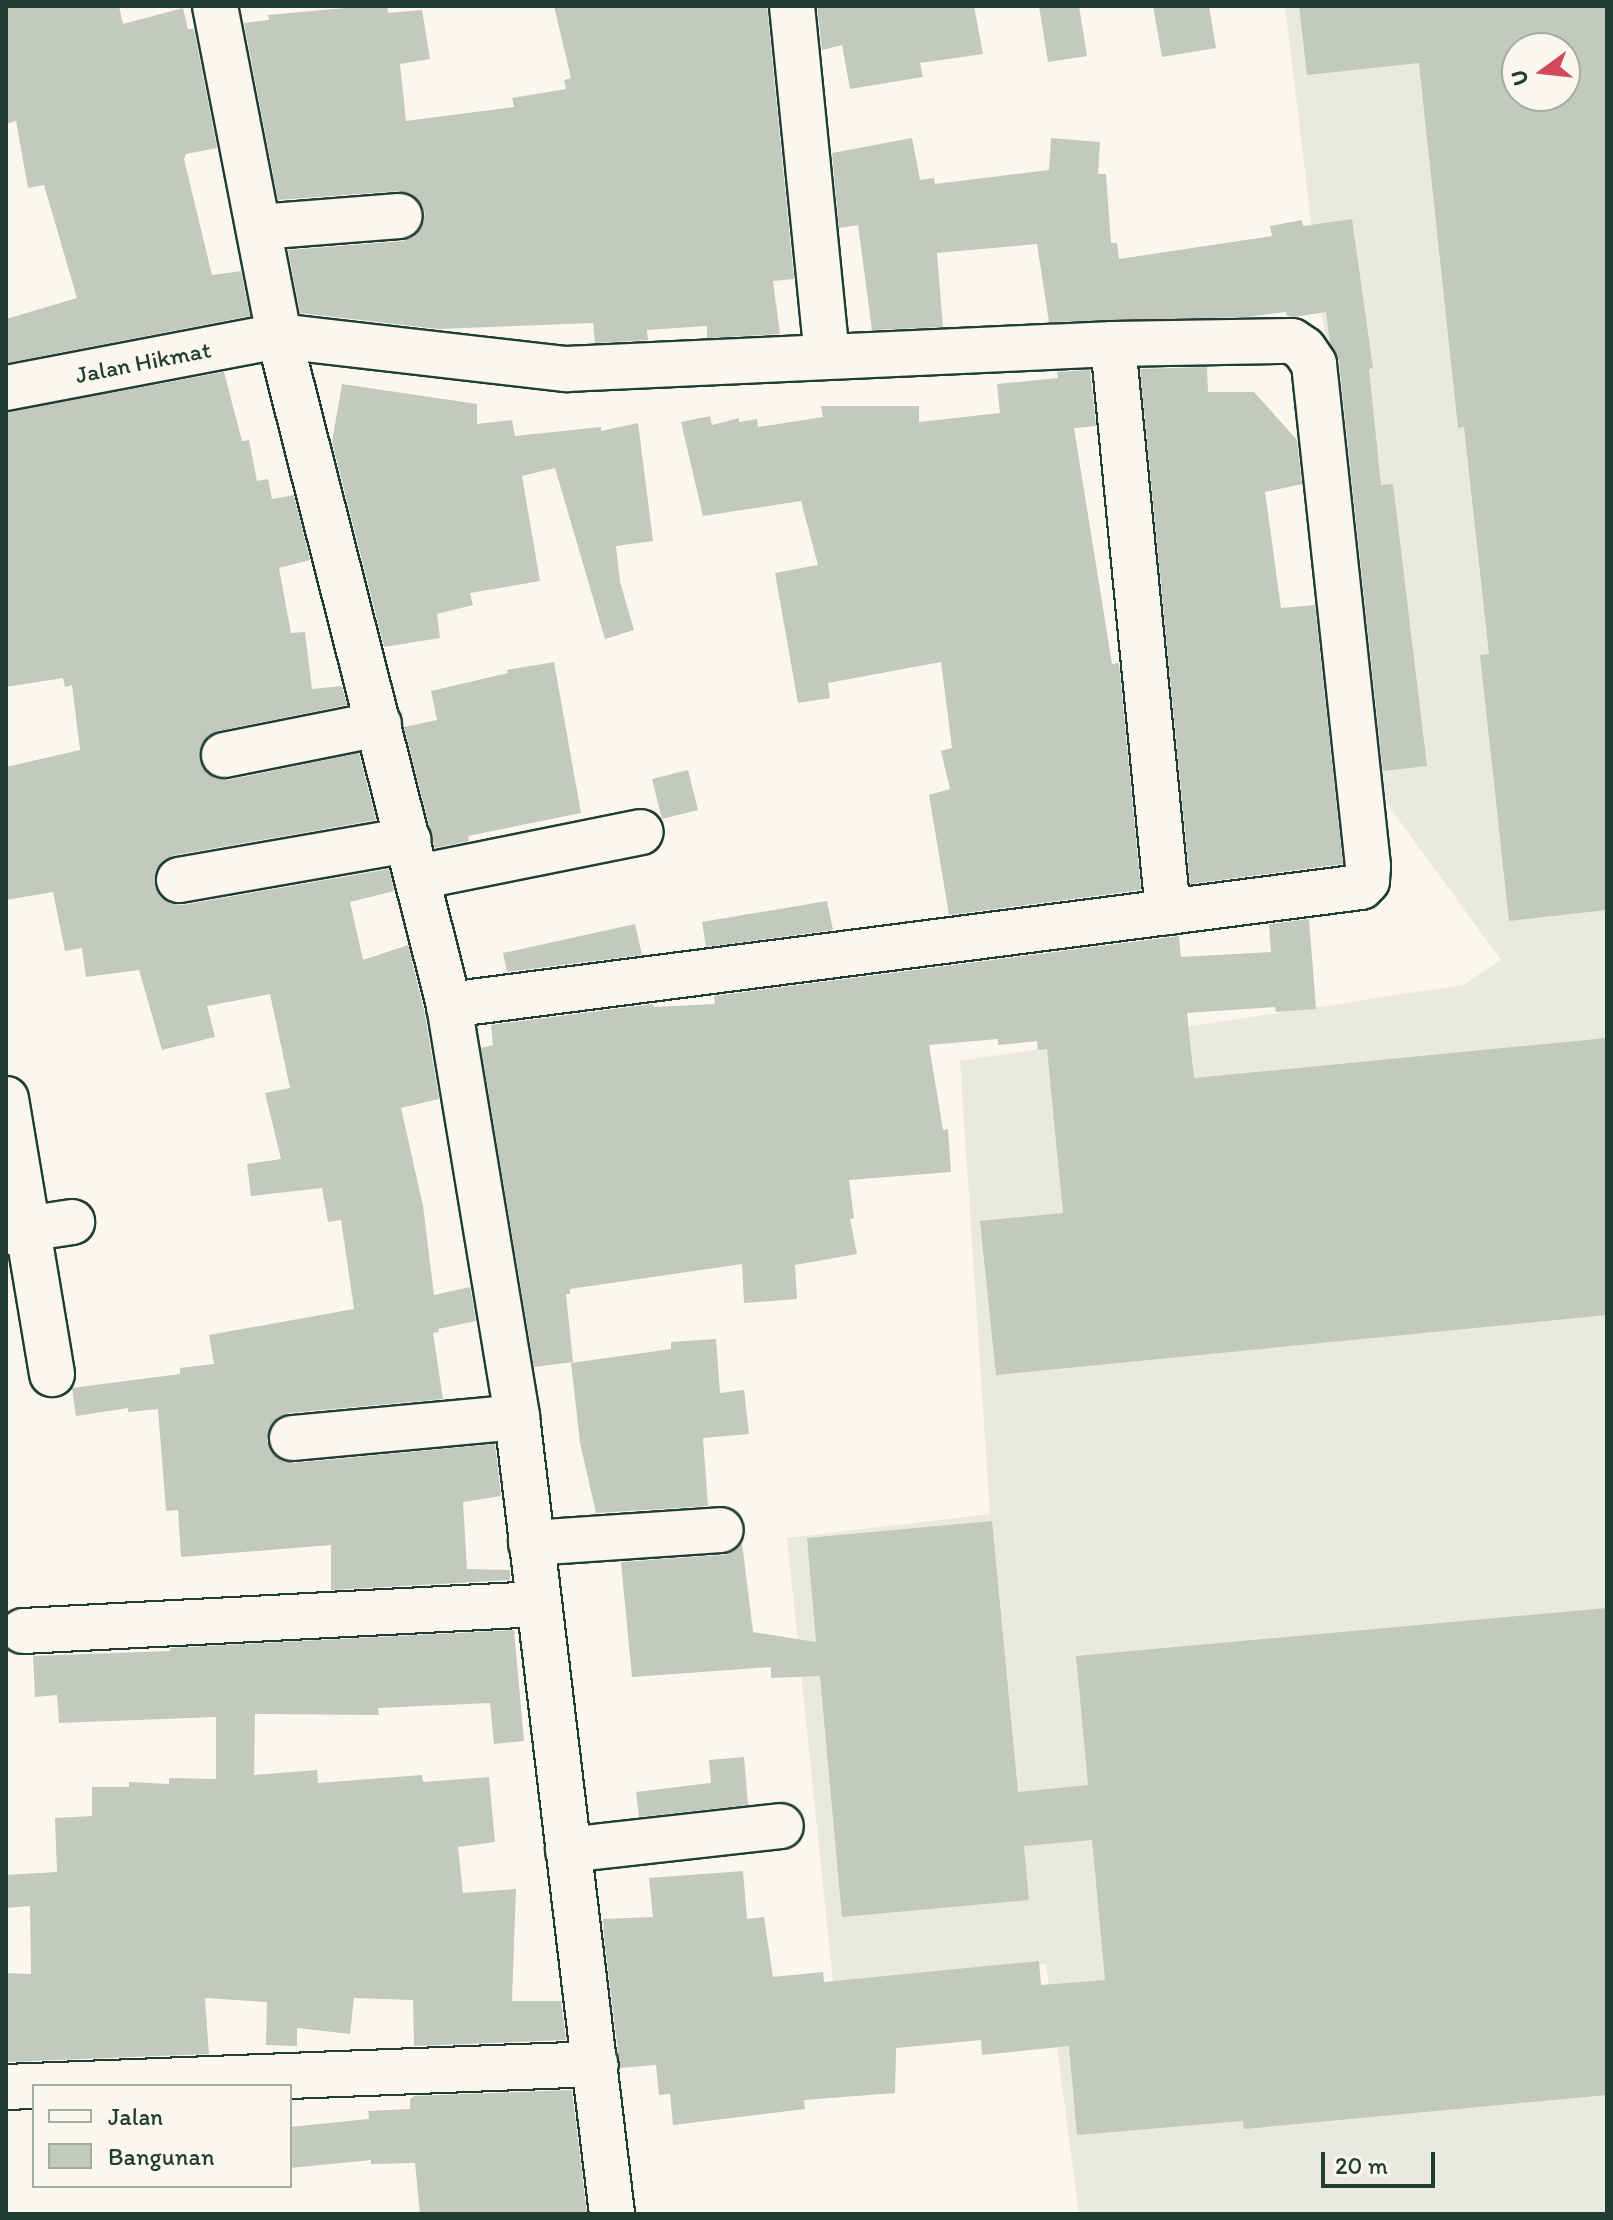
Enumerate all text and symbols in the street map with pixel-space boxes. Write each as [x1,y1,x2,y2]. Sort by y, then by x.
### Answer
north arrow [1501,32,1581,112]
text: U [1504,67,1534,88]
street label: Jalan Hikmat [74,335,212,389]
legend [32,2084,292,2188]
text: Jalan [108,2102,163,2131]
scale bar [1325,2136,1439,2186]
text: Bangunan [108,2142,215,2171]
text: 20 m [1335,2151,1388,2180]

